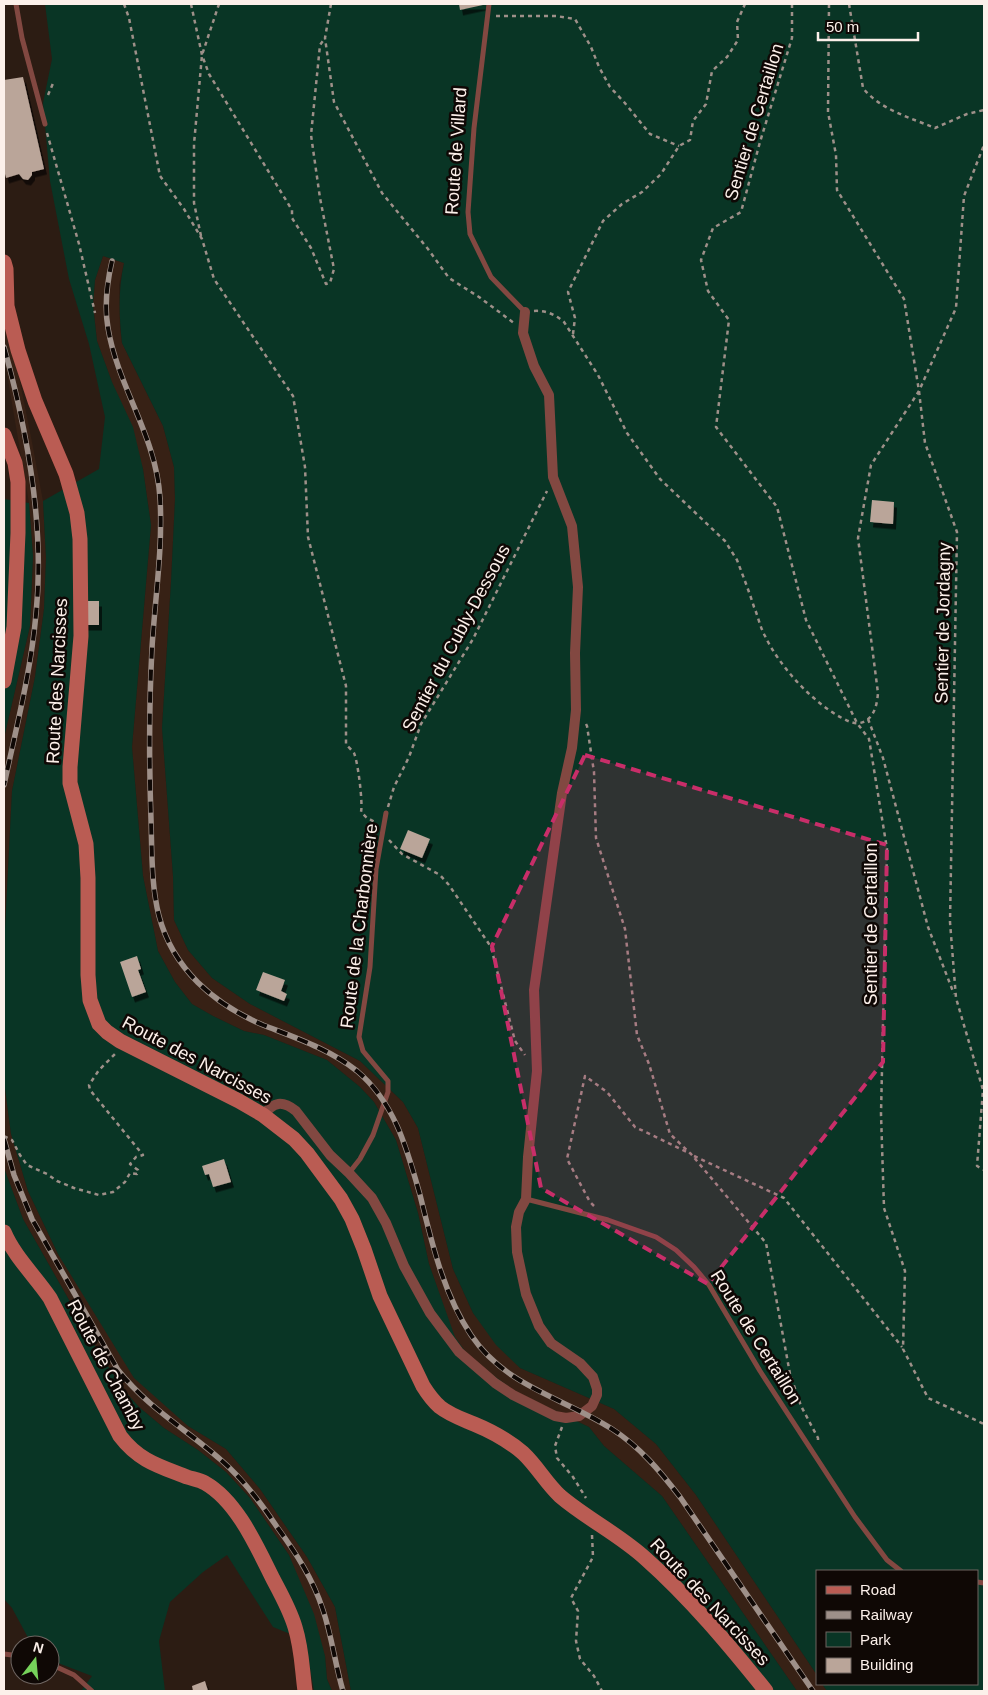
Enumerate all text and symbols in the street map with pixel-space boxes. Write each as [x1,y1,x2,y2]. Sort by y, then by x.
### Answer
scale bar [818,10,918,42]
text: 50 m [826,18,859,35]
street label: Sentier de Certaillon [721,41,787,203]
street label: Route de Villard [442,87,470,215]
street label: Sentier du Cubly-Dessous [398,541,514,735]
street label: Sentier de Jordagny [932,542,954,704]
street label: Route des Narcisses [43,598,71,764]
street label: Route de la Charbonnière [337,822,381,1030]
street label: Sentier de Certaillon [861,842,881,1006]
street label: Route des Narcisses [119,1012,275,1108]
street label: Route de Certaillon [707,1266,805,1408]
street label: Route de Chamby [63,1296,149,1434]
street label: Route des Narcisses [646,1534,774,1670]
legend [816,1570,978,1685]
text: Road [860,1581,896,1598]
text: Railway [860,1606,913,1623]
text: Park [860,1631,891,1648]
north arrow [10,1635,60,1685]
text: N [32,1638,46,1657]
text: Building [860,1656,913,1673]

